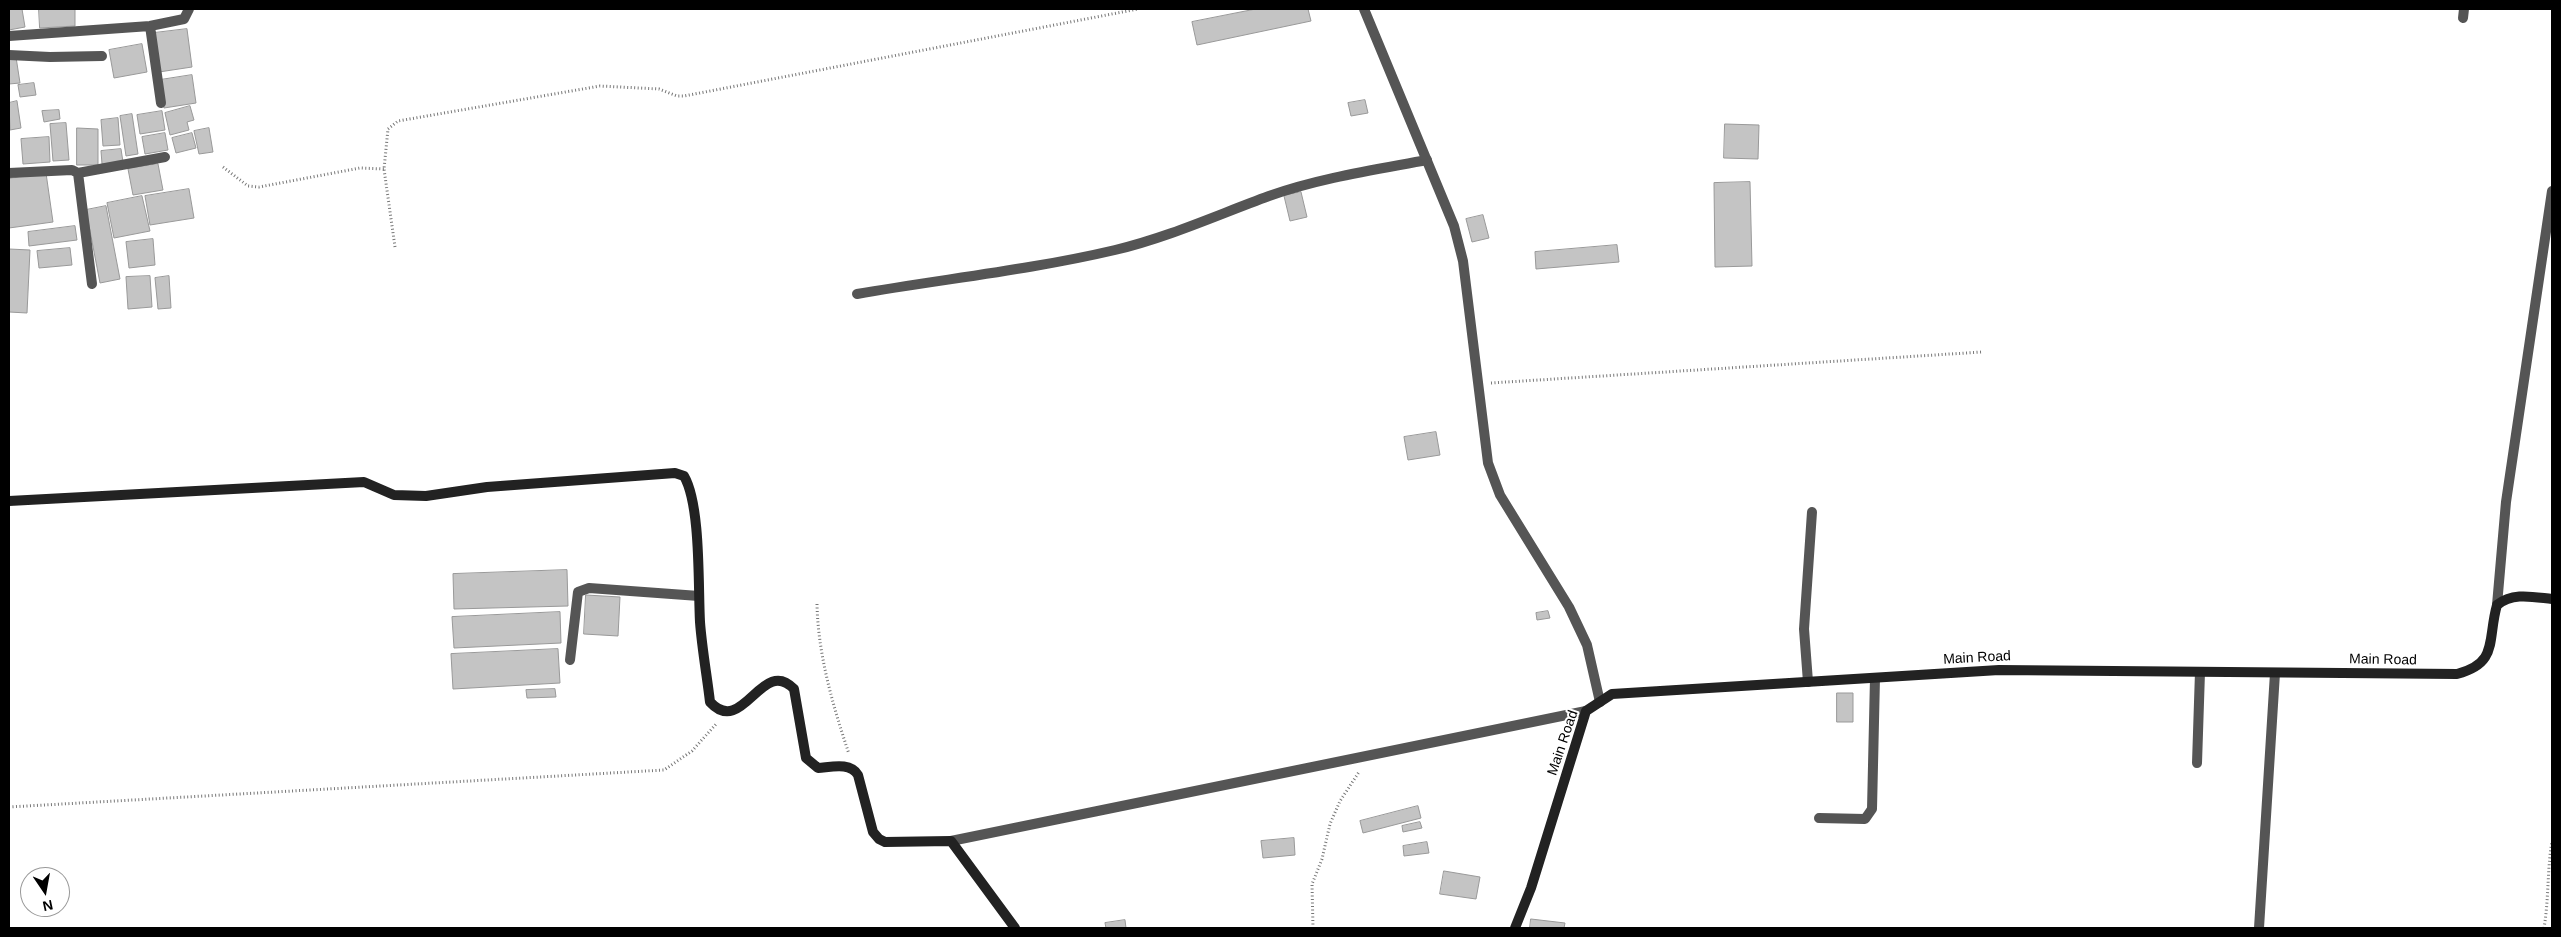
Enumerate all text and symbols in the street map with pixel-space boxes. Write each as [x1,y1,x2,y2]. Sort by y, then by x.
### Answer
street label: Main Road [1943,648,2011,668]
street label: Main Road [2349,651,2417,669]
street label: Main Road [1544,708,1582,778]
north arrow [20,867,70,917]
text: N [41,897,55,915]

